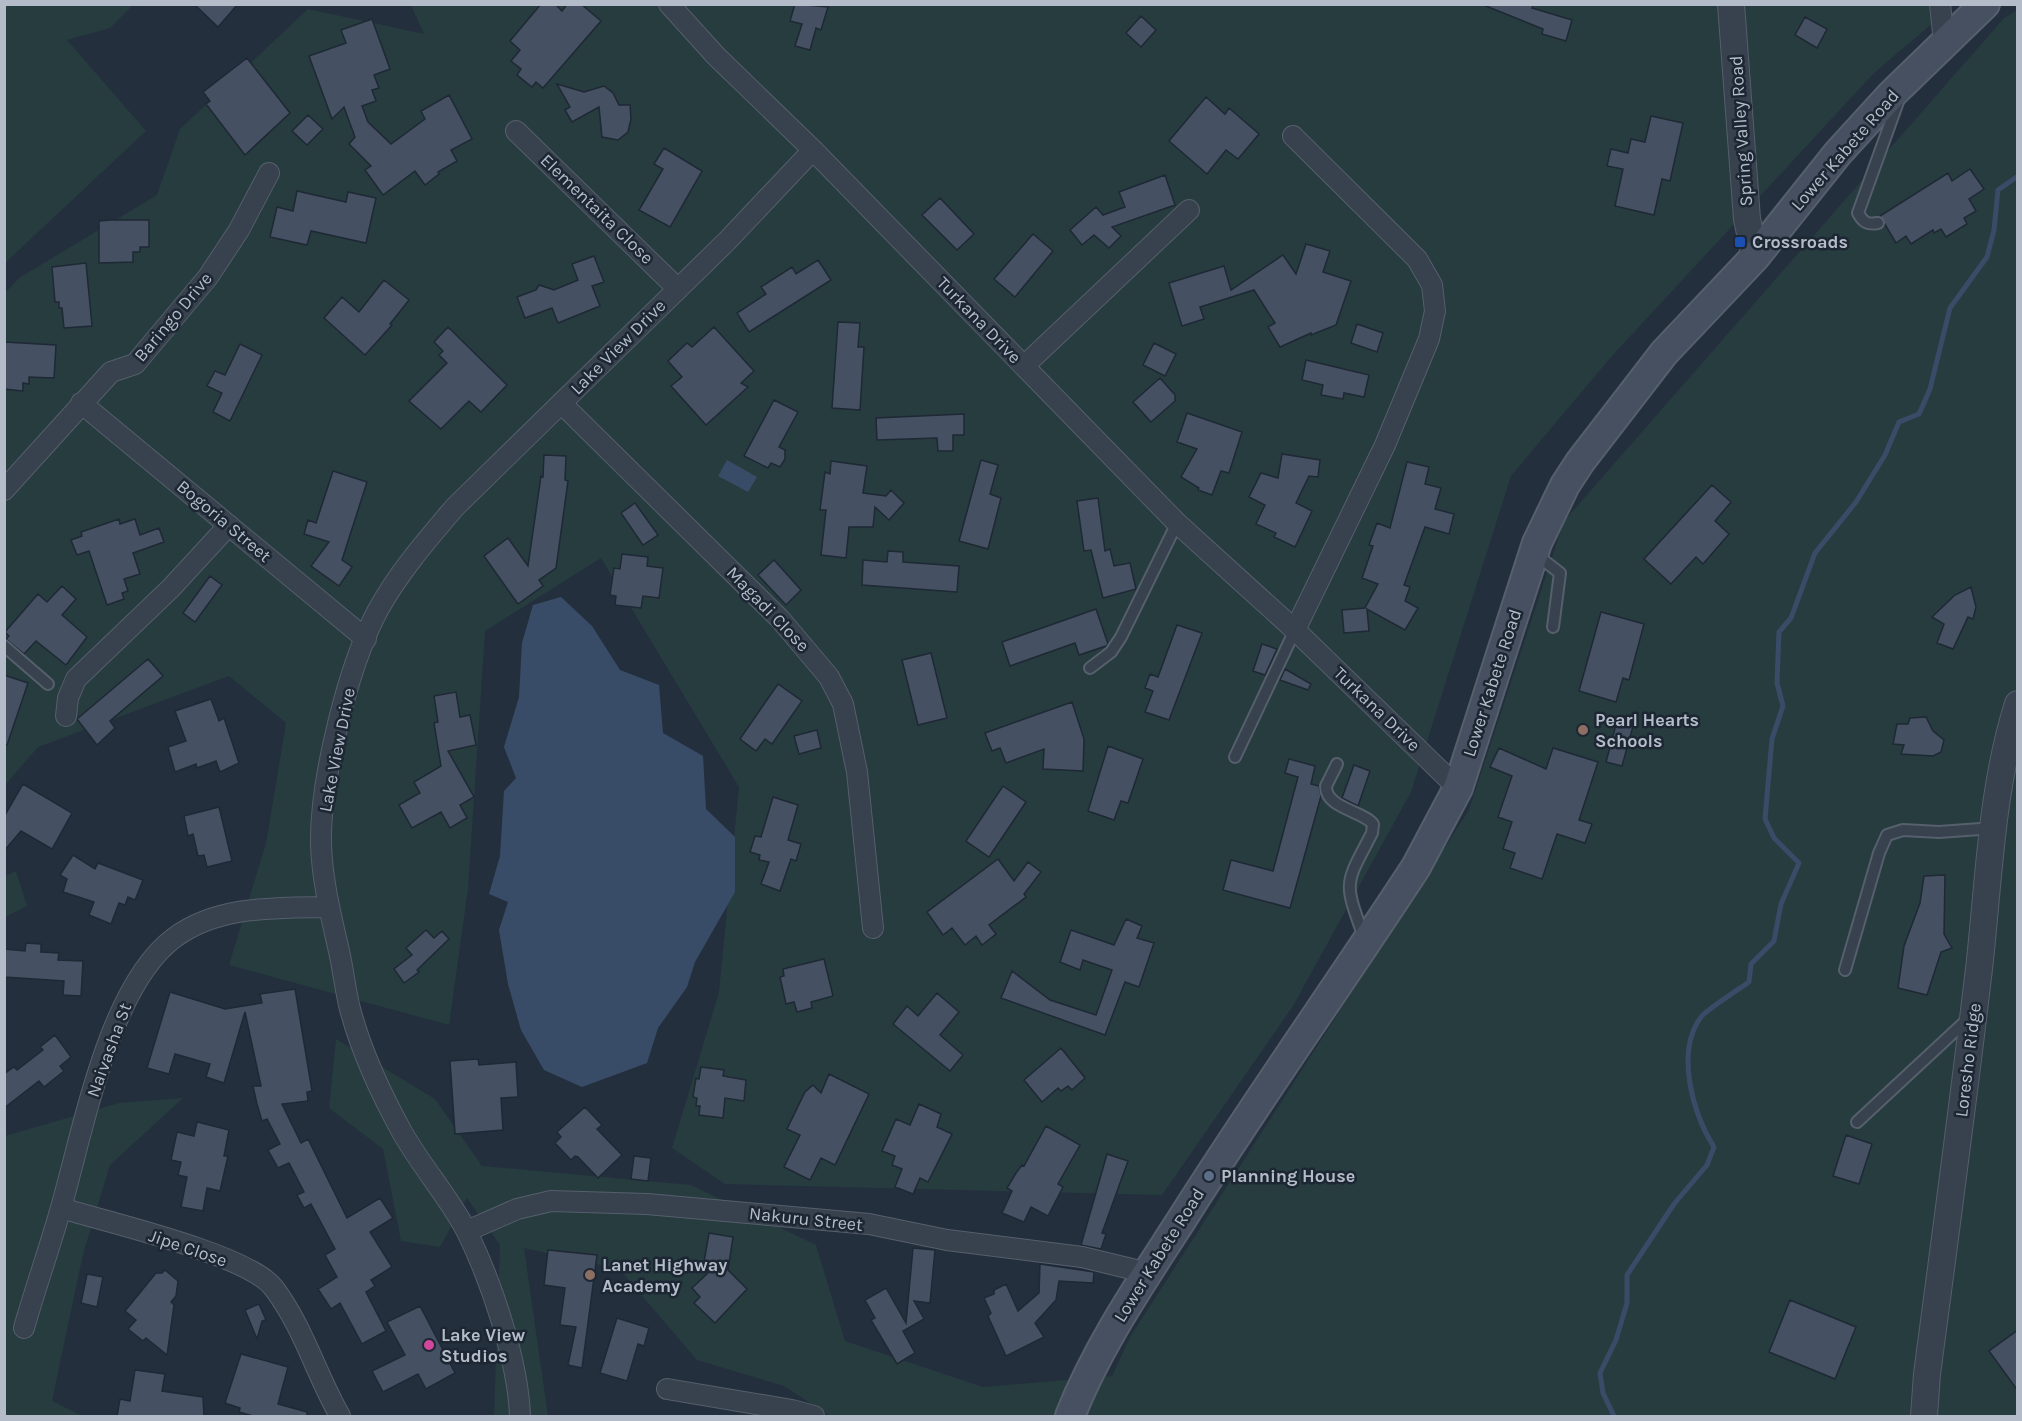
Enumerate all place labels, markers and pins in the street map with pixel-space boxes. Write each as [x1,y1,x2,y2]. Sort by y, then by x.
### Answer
place label: Crossroads [1752,231,1848,253]
marker: Crossroads [1733,235,1747,249]
place label: Pearl Hearts Schools [1595,709,1699,752]
marker: Pearl Hearts Schools [1576,723,1590,737]
place label: Planning House [1221,1165,1355,1187]
marker: Planning House [1202,1169,1216,1183]
place label: Lanet Highway Academy [602,1254,727,1297]
marker: Lanet Highway Academy [583,1268,597,1282]
place label: Lake View Studios [441,1324,525,1367]
marker: Lake View Studios [422,1338,436,1352]

